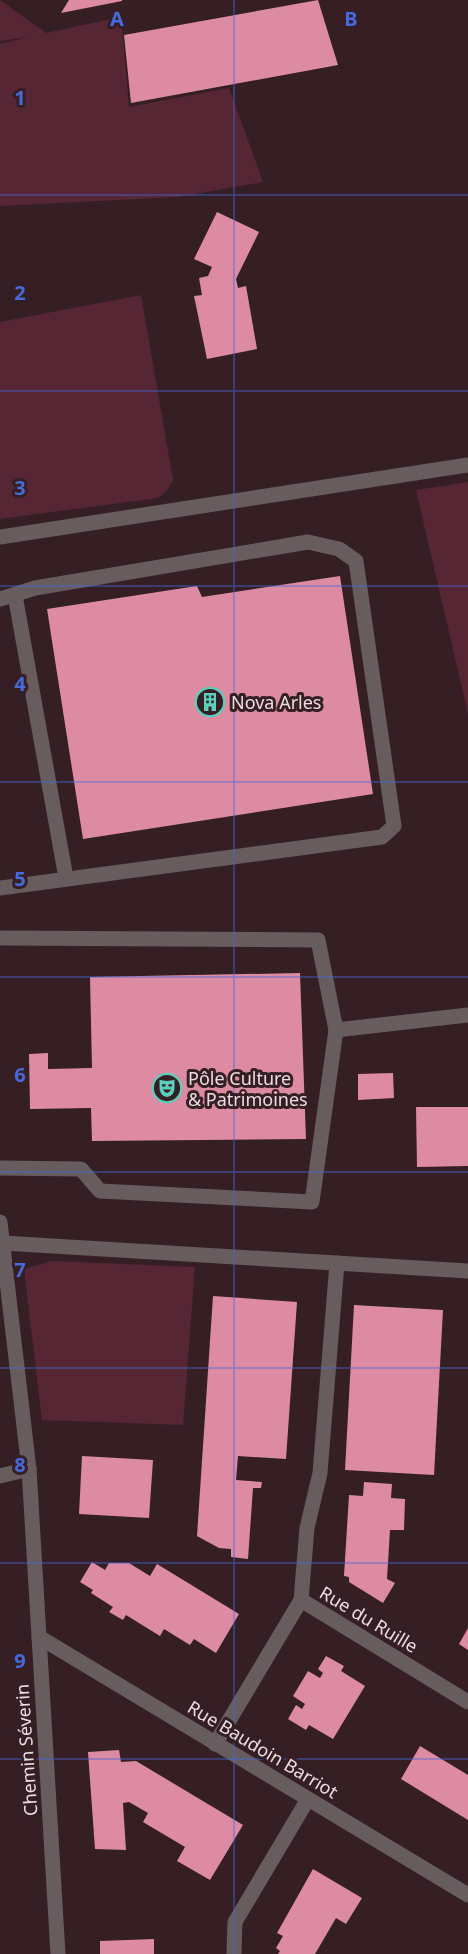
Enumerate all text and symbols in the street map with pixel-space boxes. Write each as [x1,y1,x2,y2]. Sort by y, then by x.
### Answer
text: A [110,5,124,32]
text: B [344,5,358,32]
text: 1 [14,84,26,111]
text: 2 [14,279,26,306]
text: 3 [14,474,26,501]
text: 4 [14,670,26,697]
building icon: Nova Arles [194,686,226,718]
place label: Nova Arles [231,690,322,714]
text: 5 [14,865,26,892]
text: 6 [14,1061,26,1088]
place label: Pôle Culture & Patrimoines [188,1066,308,1111]
theatre icon: Pôle Culture & Patrimoines [151,1072,183,1104]
text: 7 [14,1256,26,1283]
text: 8 [14,1451,26,1478]
street label: Rue du Ruille [315,1580,423,1658]
text: 9 [14,1647,26,1674]
street label: Chemin Séverin [9,1683,43,1817]
street label: Rue Baudoin Barriot [183,1695,343,1804]

